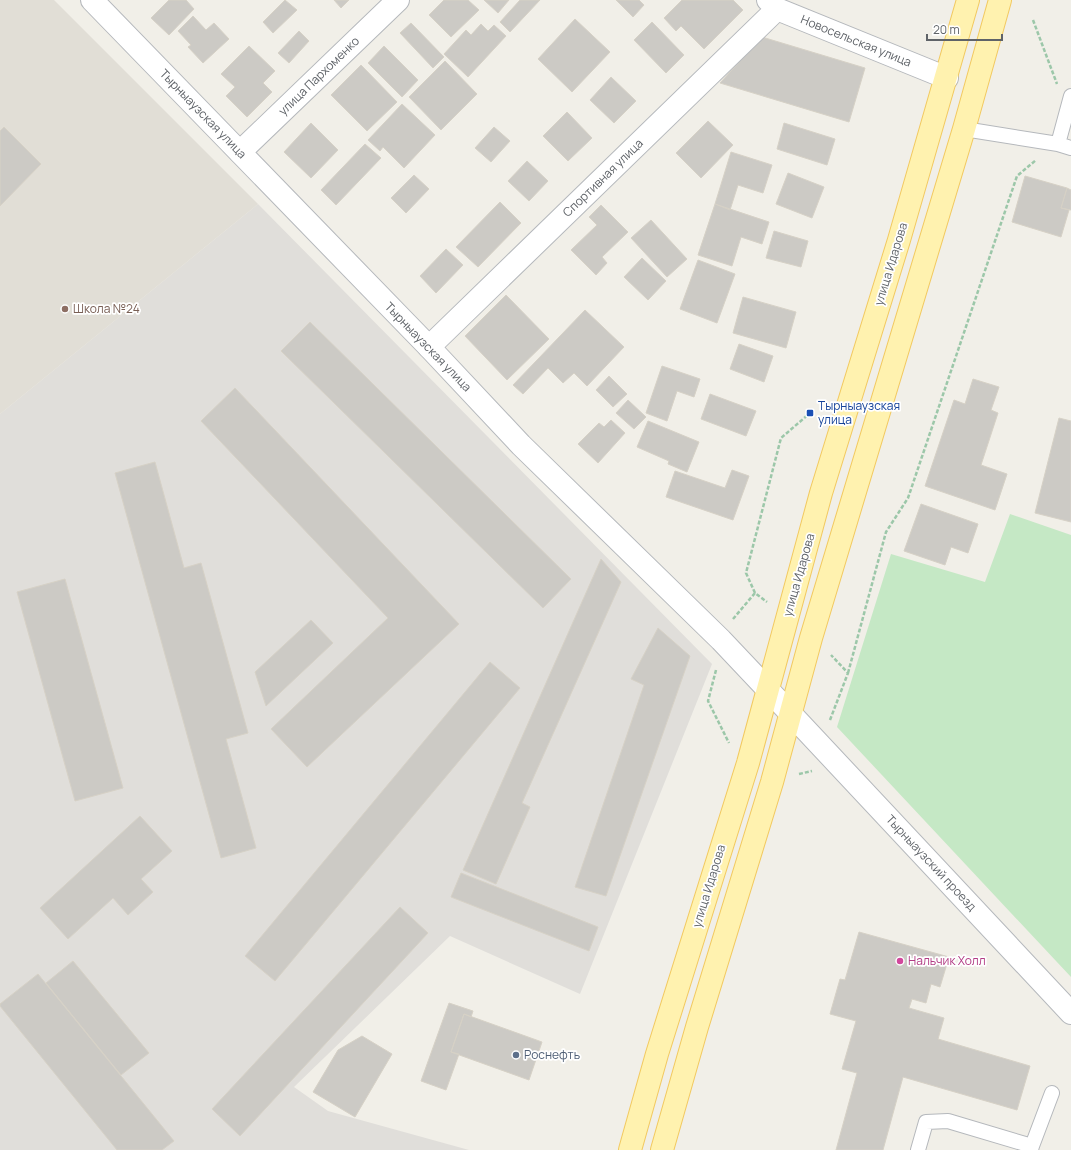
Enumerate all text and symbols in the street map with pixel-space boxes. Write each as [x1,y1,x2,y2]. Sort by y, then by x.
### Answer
street label: Новосельская улица [798,11,914,71]
scale bar [927,16,1002,42]
text: 20 m [933,21,960,38]
street label: улица Пархоменко [274,32,363,119]
street label: Тырныаузская улица [156,65,251,162]
street label: Спортивная улица [559,135,647,220]
street label: улица Идарова [870,220,911,307]
street label: Тырныаузская улица [381,298,476,395]
place label: Школа №24 [73,300,140,317]
marker: Школа №24 [60,304,70,314]
place label: Тырныаузская улица [818,397,900,428]
marker: Тырныаузская улица [805,408,815,418]
street label: улица Идарова [779,531,818,618]
street label: Тырныаузский проезд [882,811,981,914]
street label: улица Идарова [688,842,729,929]
place label: Нальчик Холл [908,952,986,969]
marker: Нальчик Холл [895,956,905,966]
place label: Роснефть [524,1046,580,1063]
marker: Роснефть [511,1050,521,1060]

